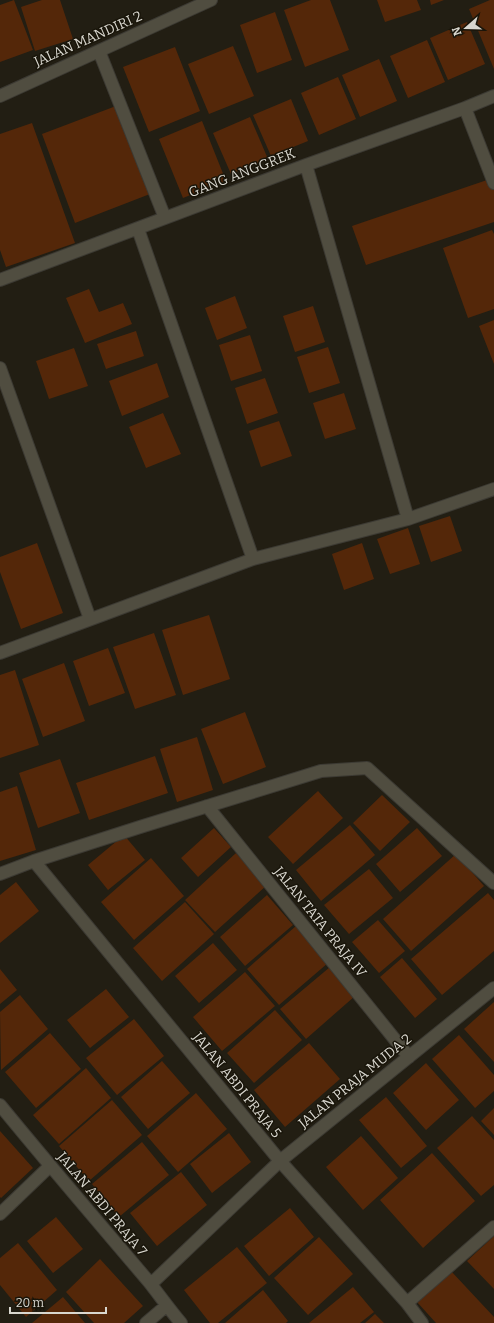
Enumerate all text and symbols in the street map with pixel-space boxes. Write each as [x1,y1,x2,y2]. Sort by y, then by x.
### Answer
street label: JALAN MANDIRI 2 [30,8,145,71]
north arrow [446,8,486,48]
text: N [449,25,465,37]
street label: GANG ANGGREK [186,145,298,201]
street label: JALAN TATA PRAJA IV [270,862,370,981]
street label: JALAN ABDI PRAJA 5 [189,1028,285,1141]
street label: JALAN PRAJA MUDA 2 [294,1030,415,1132]
street label: JALAN ABDI PRAJA 7 [53,1148,150,1259]
scale bar [10,1289,106,1315]
text: 20 m [16,1296,45,1310]

